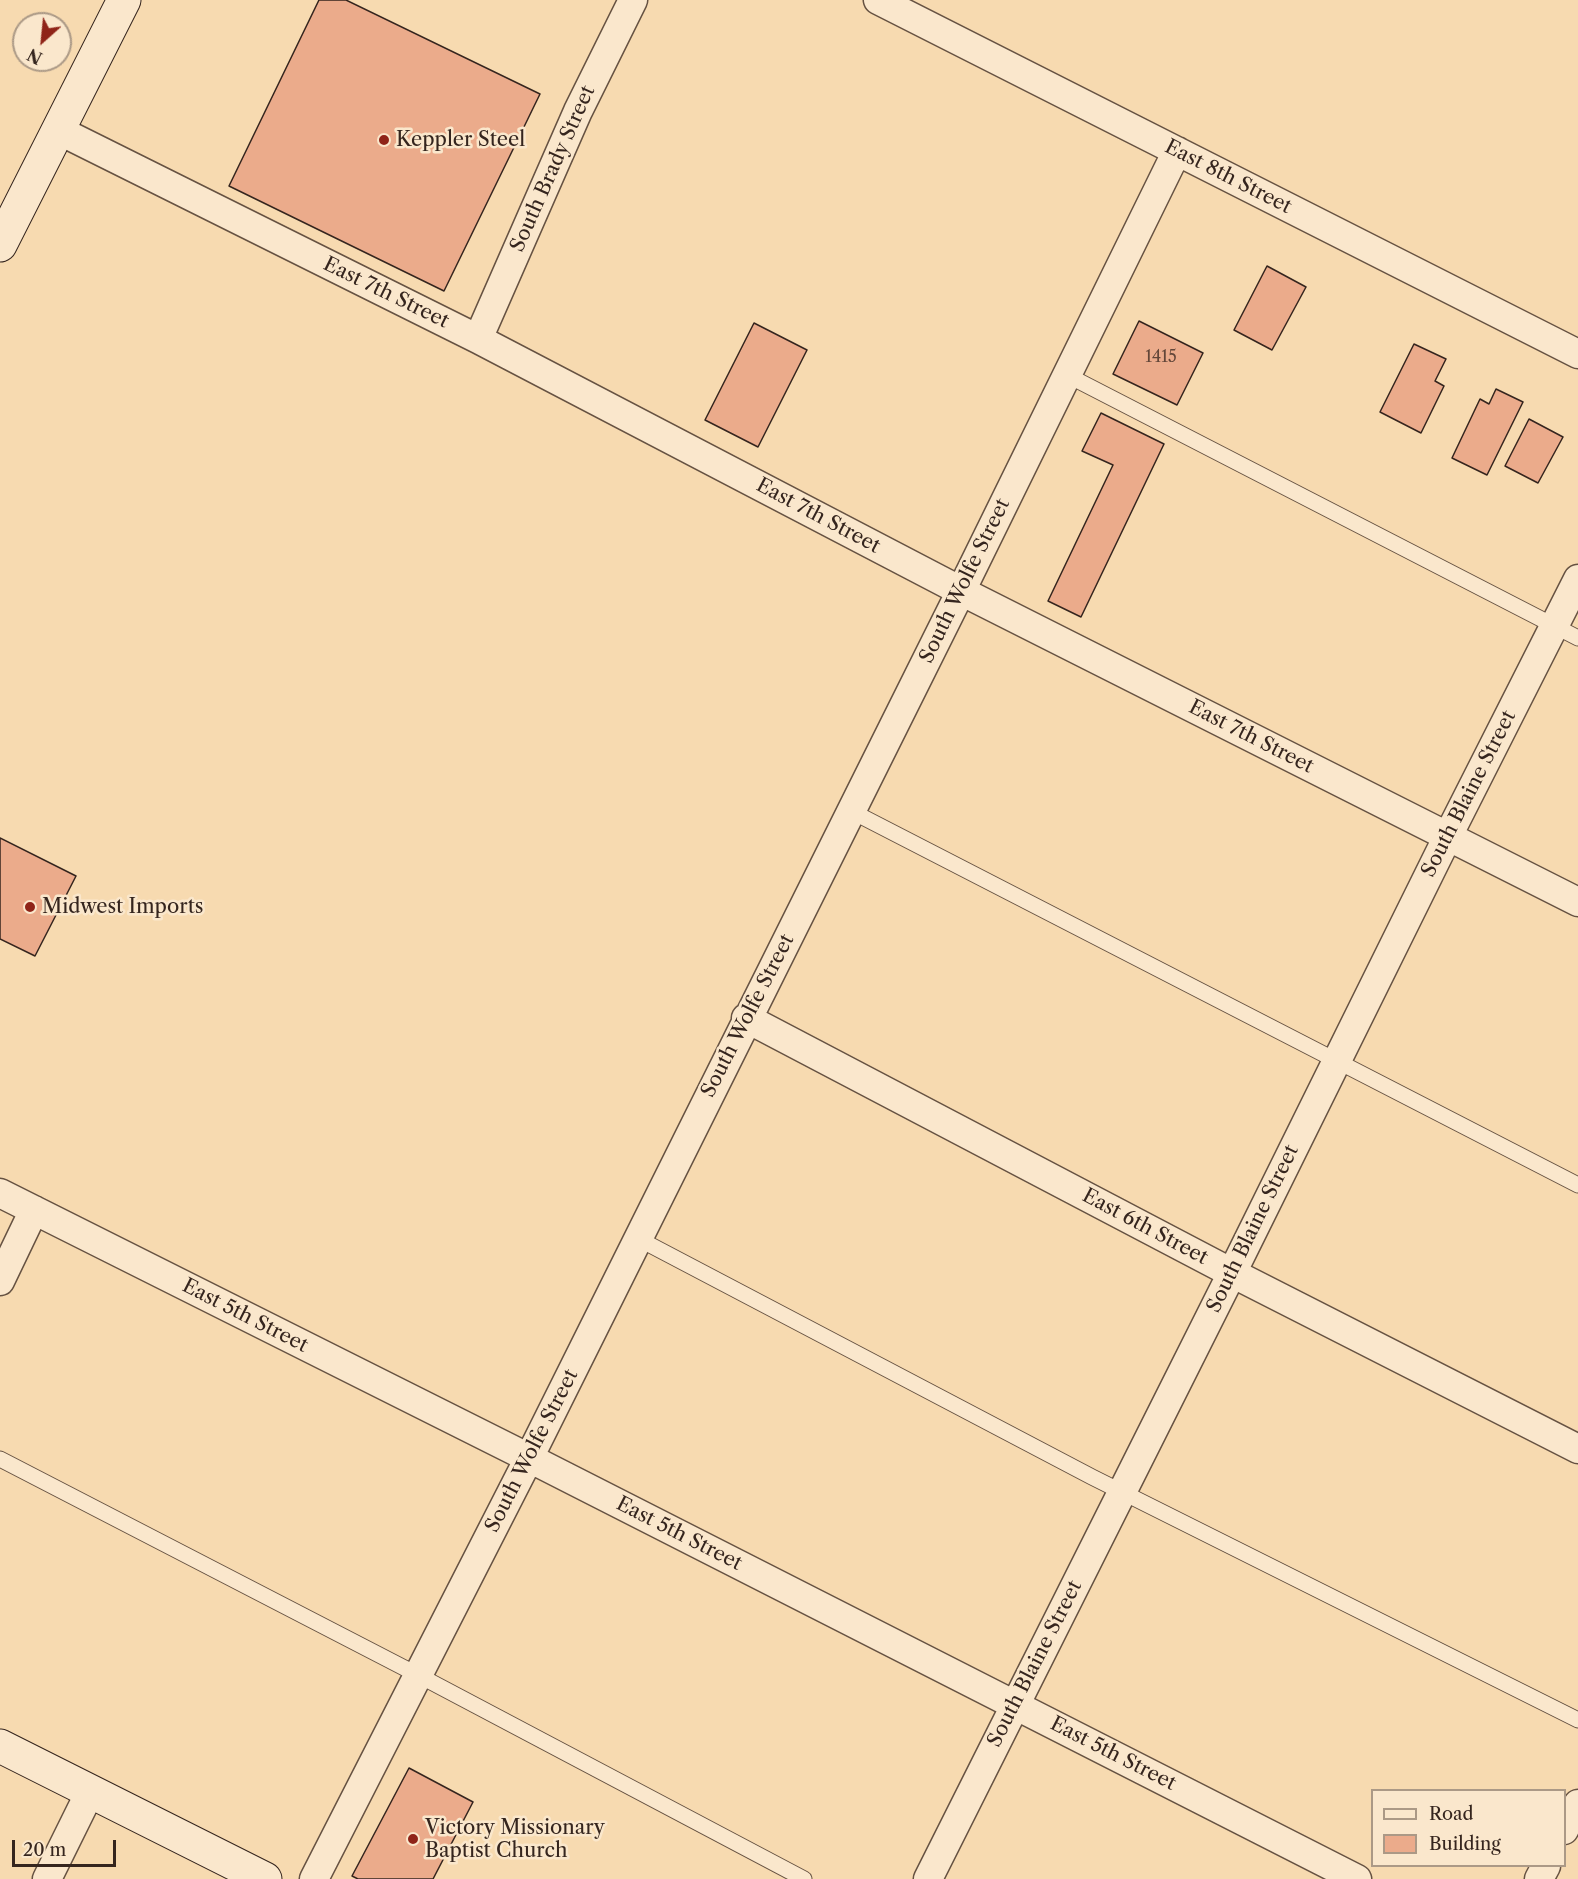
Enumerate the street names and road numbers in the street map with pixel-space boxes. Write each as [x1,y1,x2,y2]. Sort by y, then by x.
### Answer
street label: South Brady Street [506,82,600,256]
street label: East 8th Street [1161,135,1295,219]
street label: East 7th Street [319,252,453,334]
street label: East 7th Street [752,473,884,559]
street label: South Wolfe Street [915,495,1015,667]
street label: East 7th Street [1185,695,1317,779]
street label: South Blaine Street [1417,707,1521,881]
street label: South Wolfe Street [696,930,800,1102]
street label: South Blaine Street [1202,1141,1304,1317]
street label: East 6th Street [1078,1184,1212,1270]
street label: East 5th Street [178,1274,312,1358]
street label: South Wolfe Street [480,1365,584,1537]
street label: East 5th Street [612,1492,746,1576]
street label: South Blaine Street [983,1577,1087,1751]
street label: East 5th Street [1046,1712,1180,1796]

